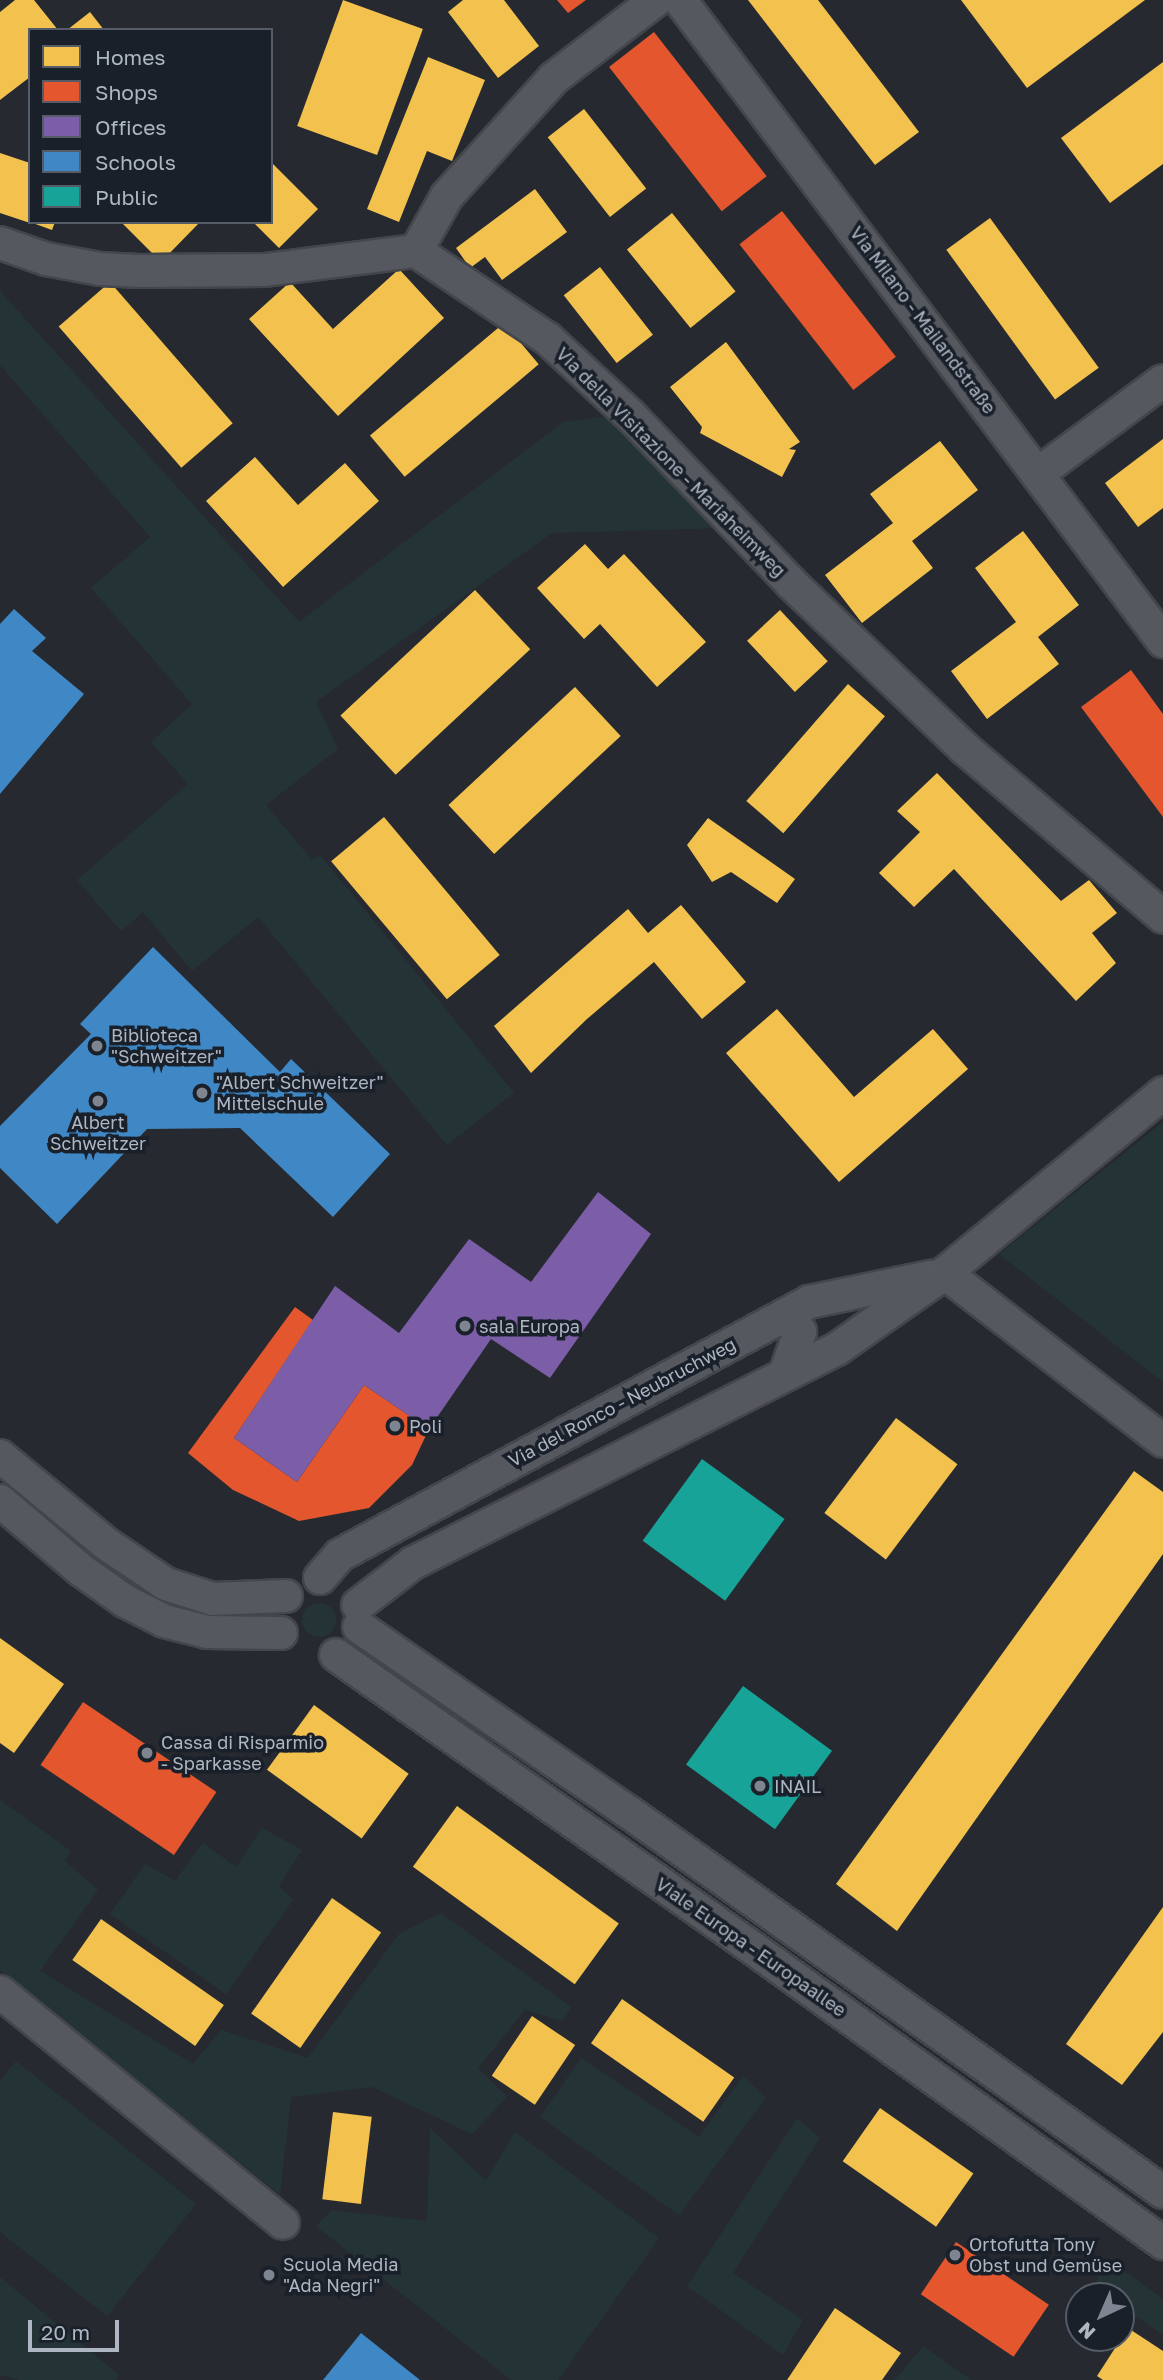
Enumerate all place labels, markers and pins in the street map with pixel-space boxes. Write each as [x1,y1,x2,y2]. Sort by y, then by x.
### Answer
place label: Biblioteca "Schweitzer" [111,1025,222,1068]
marker: Biblioteca "Schweitzer" [89,1038,105,1054]
place label: "Albert Schweitzer" Mittelschule [216,1072,383,1114]
marker: "Albert Schweitzer" Mittelschule [194,1085,210,1101]
marker: Albert Schweitzer [90,1093,106,1109]
place label: Albert Schweitzer [50,1112,146,1154]
place label: sala Europa [479,1315,580,1337]
marker: sala Europa [457,1318,473,1334]
place label: Poli [409,1415,442,1437]
marker: Poli [387,1418,403,1434]
place label: Cassa di Risparmio - Sparkasse [161,1732,324,1774]
marker: Cassa di Risparmio - Sparkasse [139,1745,155,1761]
place label: INAIL [774,1775,821,1797]
marker: INAIL [752,1778,768,1794]
place label: Ortofutta Tony Obst und Gemüse [969,2234,1122,2276]
marker: Ortofutta Tony Obst und Gemüse [947,2247,963,2263]
place label: Scuola Media "Ada Negri" [283,2254,398,2296]
marker: Scuola Media "Ada Negri" [261,2267,277,2283]

